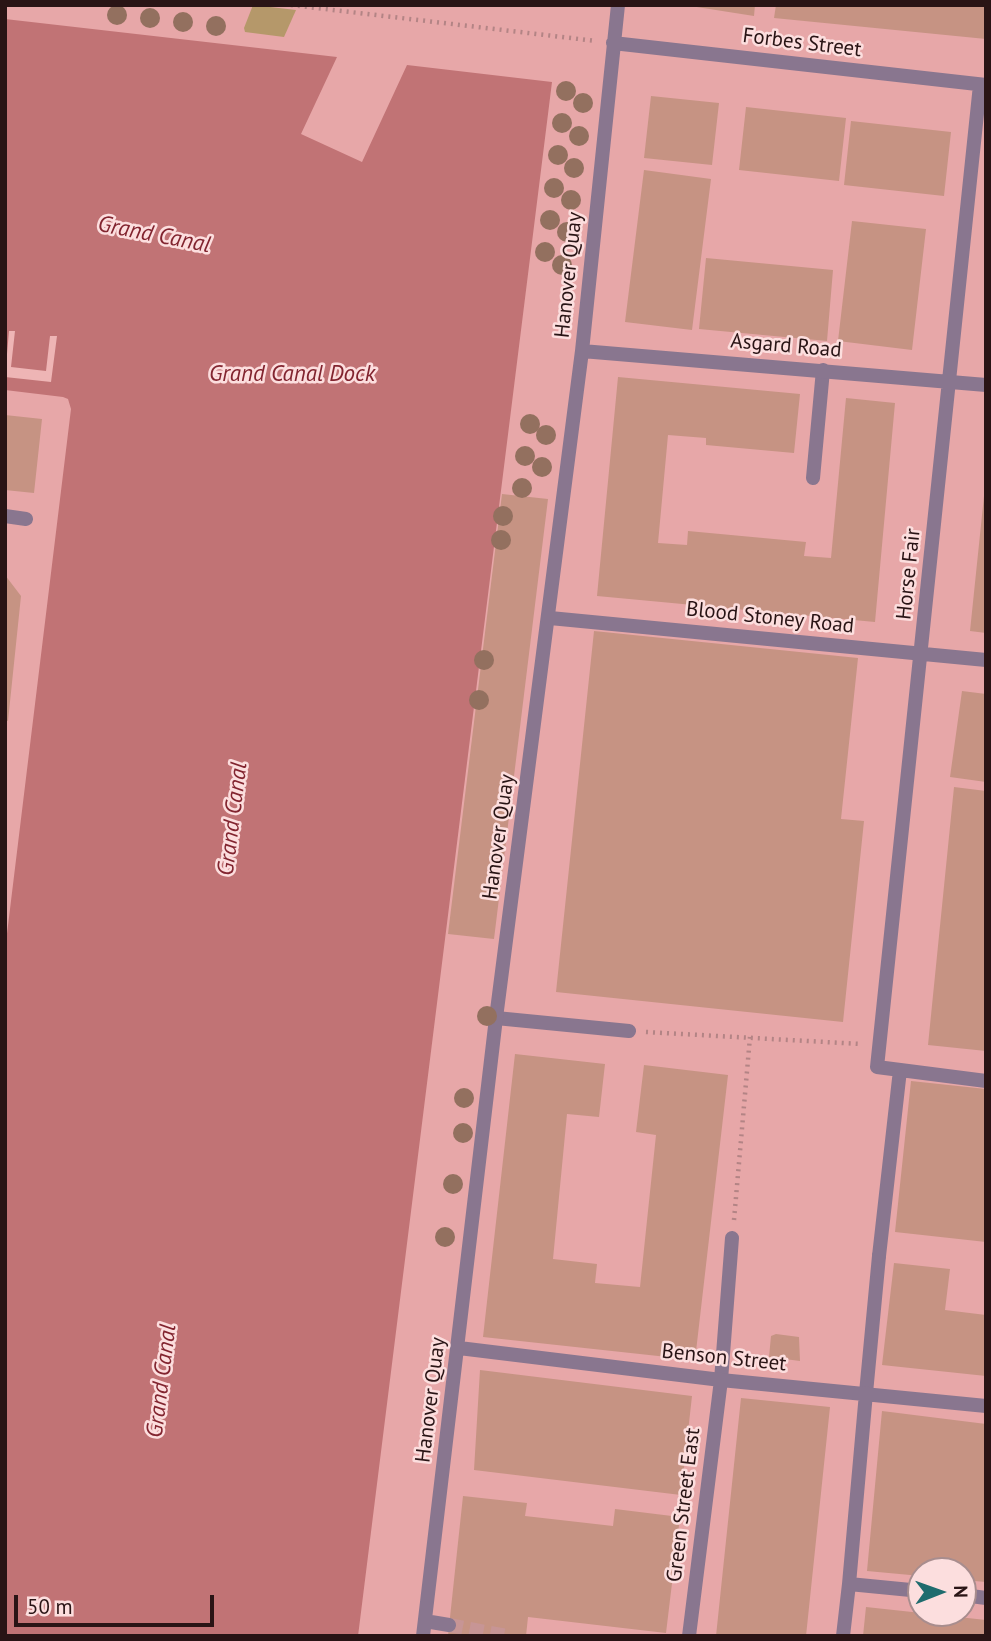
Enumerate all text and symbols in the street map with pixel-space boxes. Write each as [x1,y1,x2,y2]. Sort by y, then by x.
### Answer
street label: Forbes Street [741,23,863,63]
water label: Grand Canal [95,211,213,259]
street label: Hanover Quay [550,211,588,339]
street label: Asgard Road [729,329,843,363]
water label: Grand Canal Dock [209,360,375,388]
street label: Horse Fair [892,527,926,621]
street label: Blood Stoney Road [685,597,855,639]
water label: Grand Canal [212,761,254,877]
street label: Hanover Quay [478,773,520,901]
water label: Grand Canal [141,1323,183,1439]
street label: Hanover Quay [411,1336,451,1464]
street label: Benson Street [660,1339,788,1377]
street label: Green Street East [662,1427,706,1583]
north arrow [907,1557,977,1627]
scale bar [18,1582,217,1626]
text: N [949,1585,973,1598]
text: 50 m [27,1593,73,1620]

